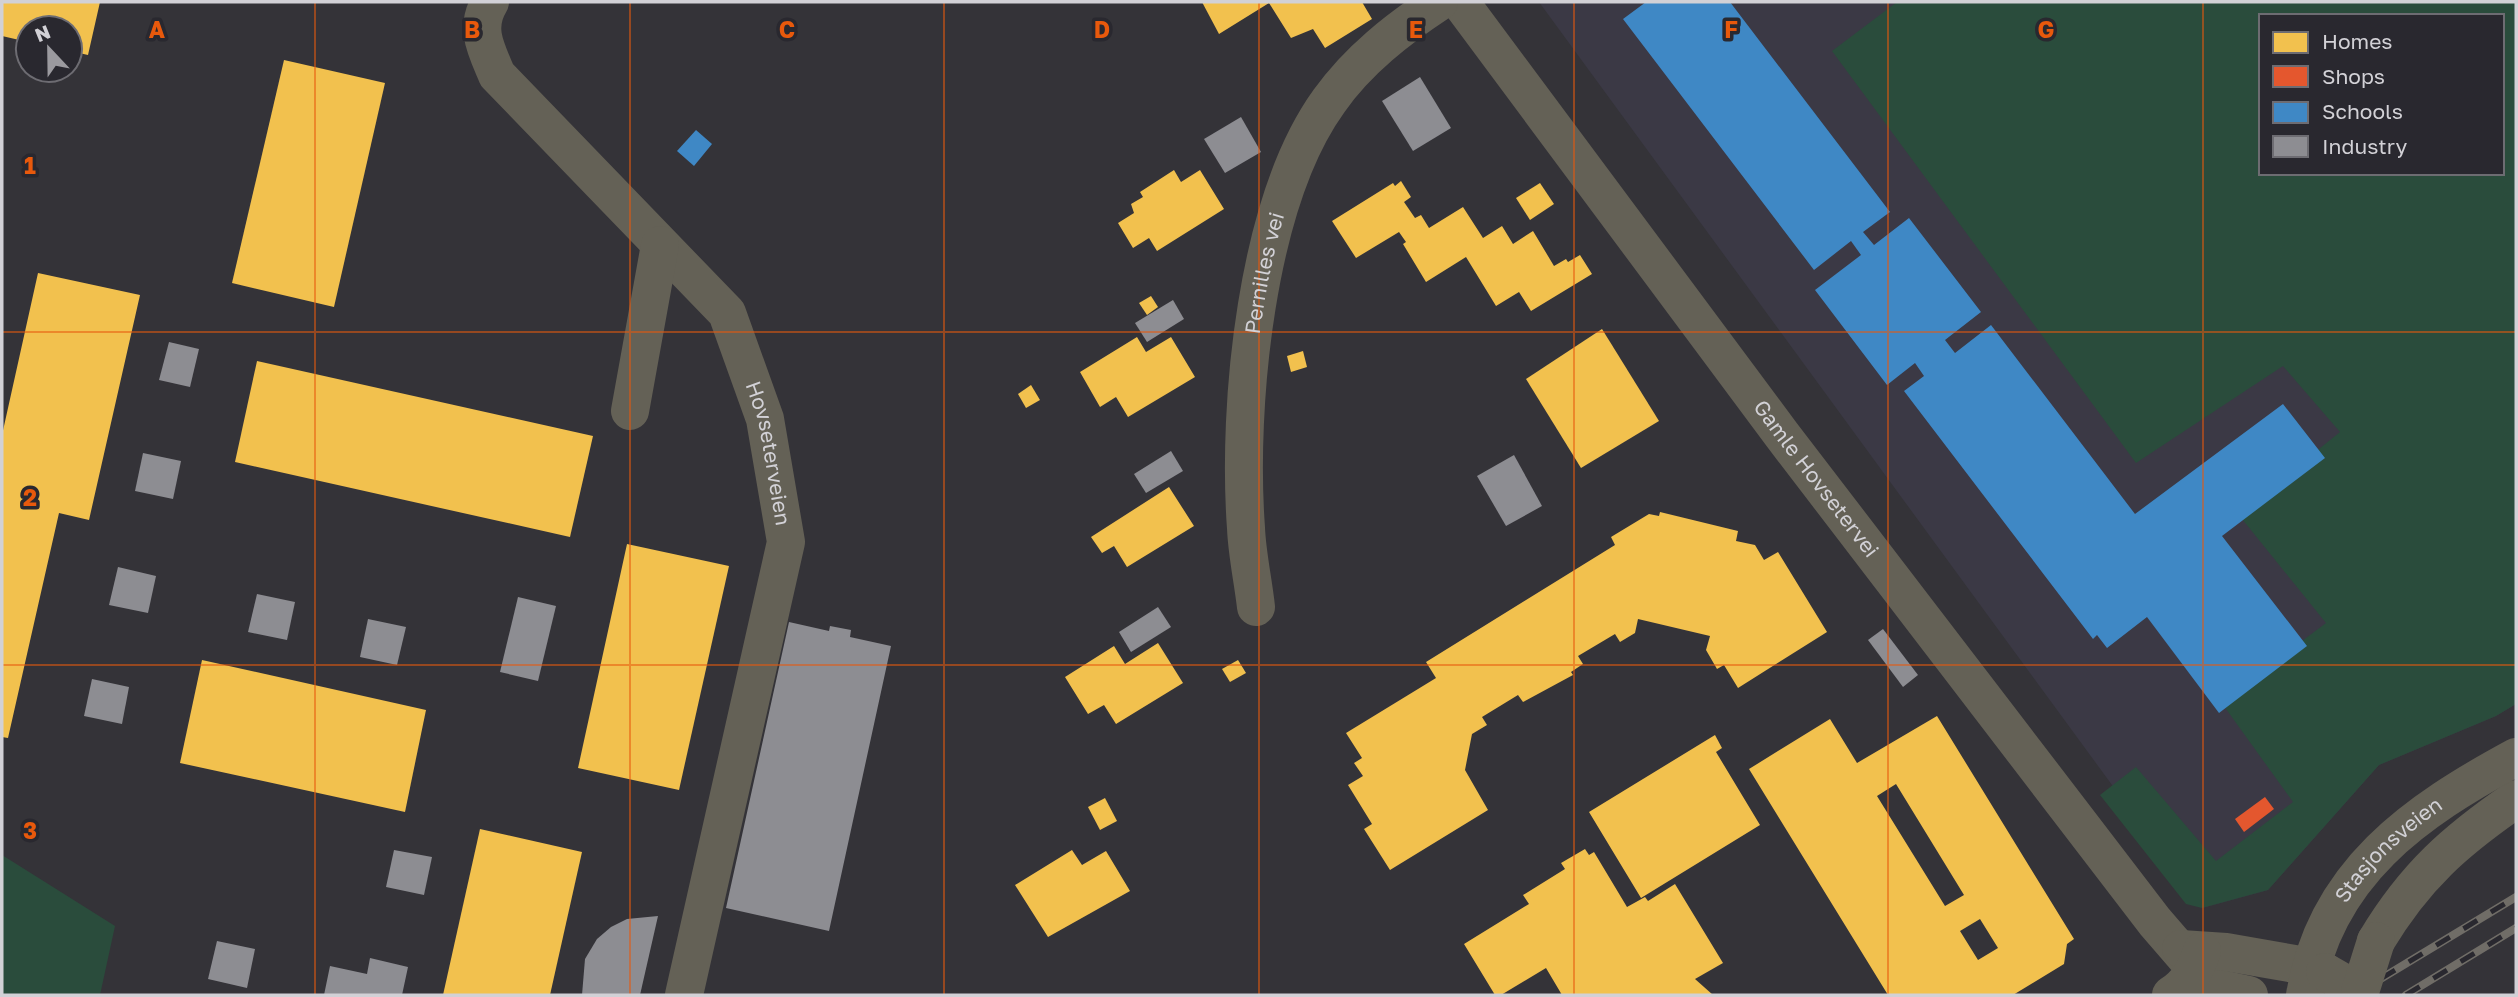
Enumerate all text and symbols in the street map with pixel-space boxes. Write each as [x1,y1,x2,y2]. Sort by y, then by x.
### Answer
north arrow [14,14,84,84]
legend [2259,14,2504,175]
text: A [149,15,166,43]
text: B [464,15,480,43]
text: C [779,15,795,43]
text: D [1094,15,1110,43]
text: E [1409,15,1423,43]
text: F [1724,15,1738,43]
text: G [2038,15,2054,43]
text: N [31,19,53,46]
text: Homes [2322,28,2392,54]
text: Shops [2322,63,2385,89]
text: Schools [2322,98,2403,124]
text: Industry [2322,133,2407,159]
text: 1 [24,151,36,179]
street label: Pernilles vei [1239,209,1289,335]
street label: Hovseterveien [741,377,797,527]
street label: Gamle Hovsetervei [1748,394,1885,562]
text: 2 [23,483,37,511]
street label: Stasjonsveien [2328,791,2447,907]
text: 3 [23,816,37,844]

